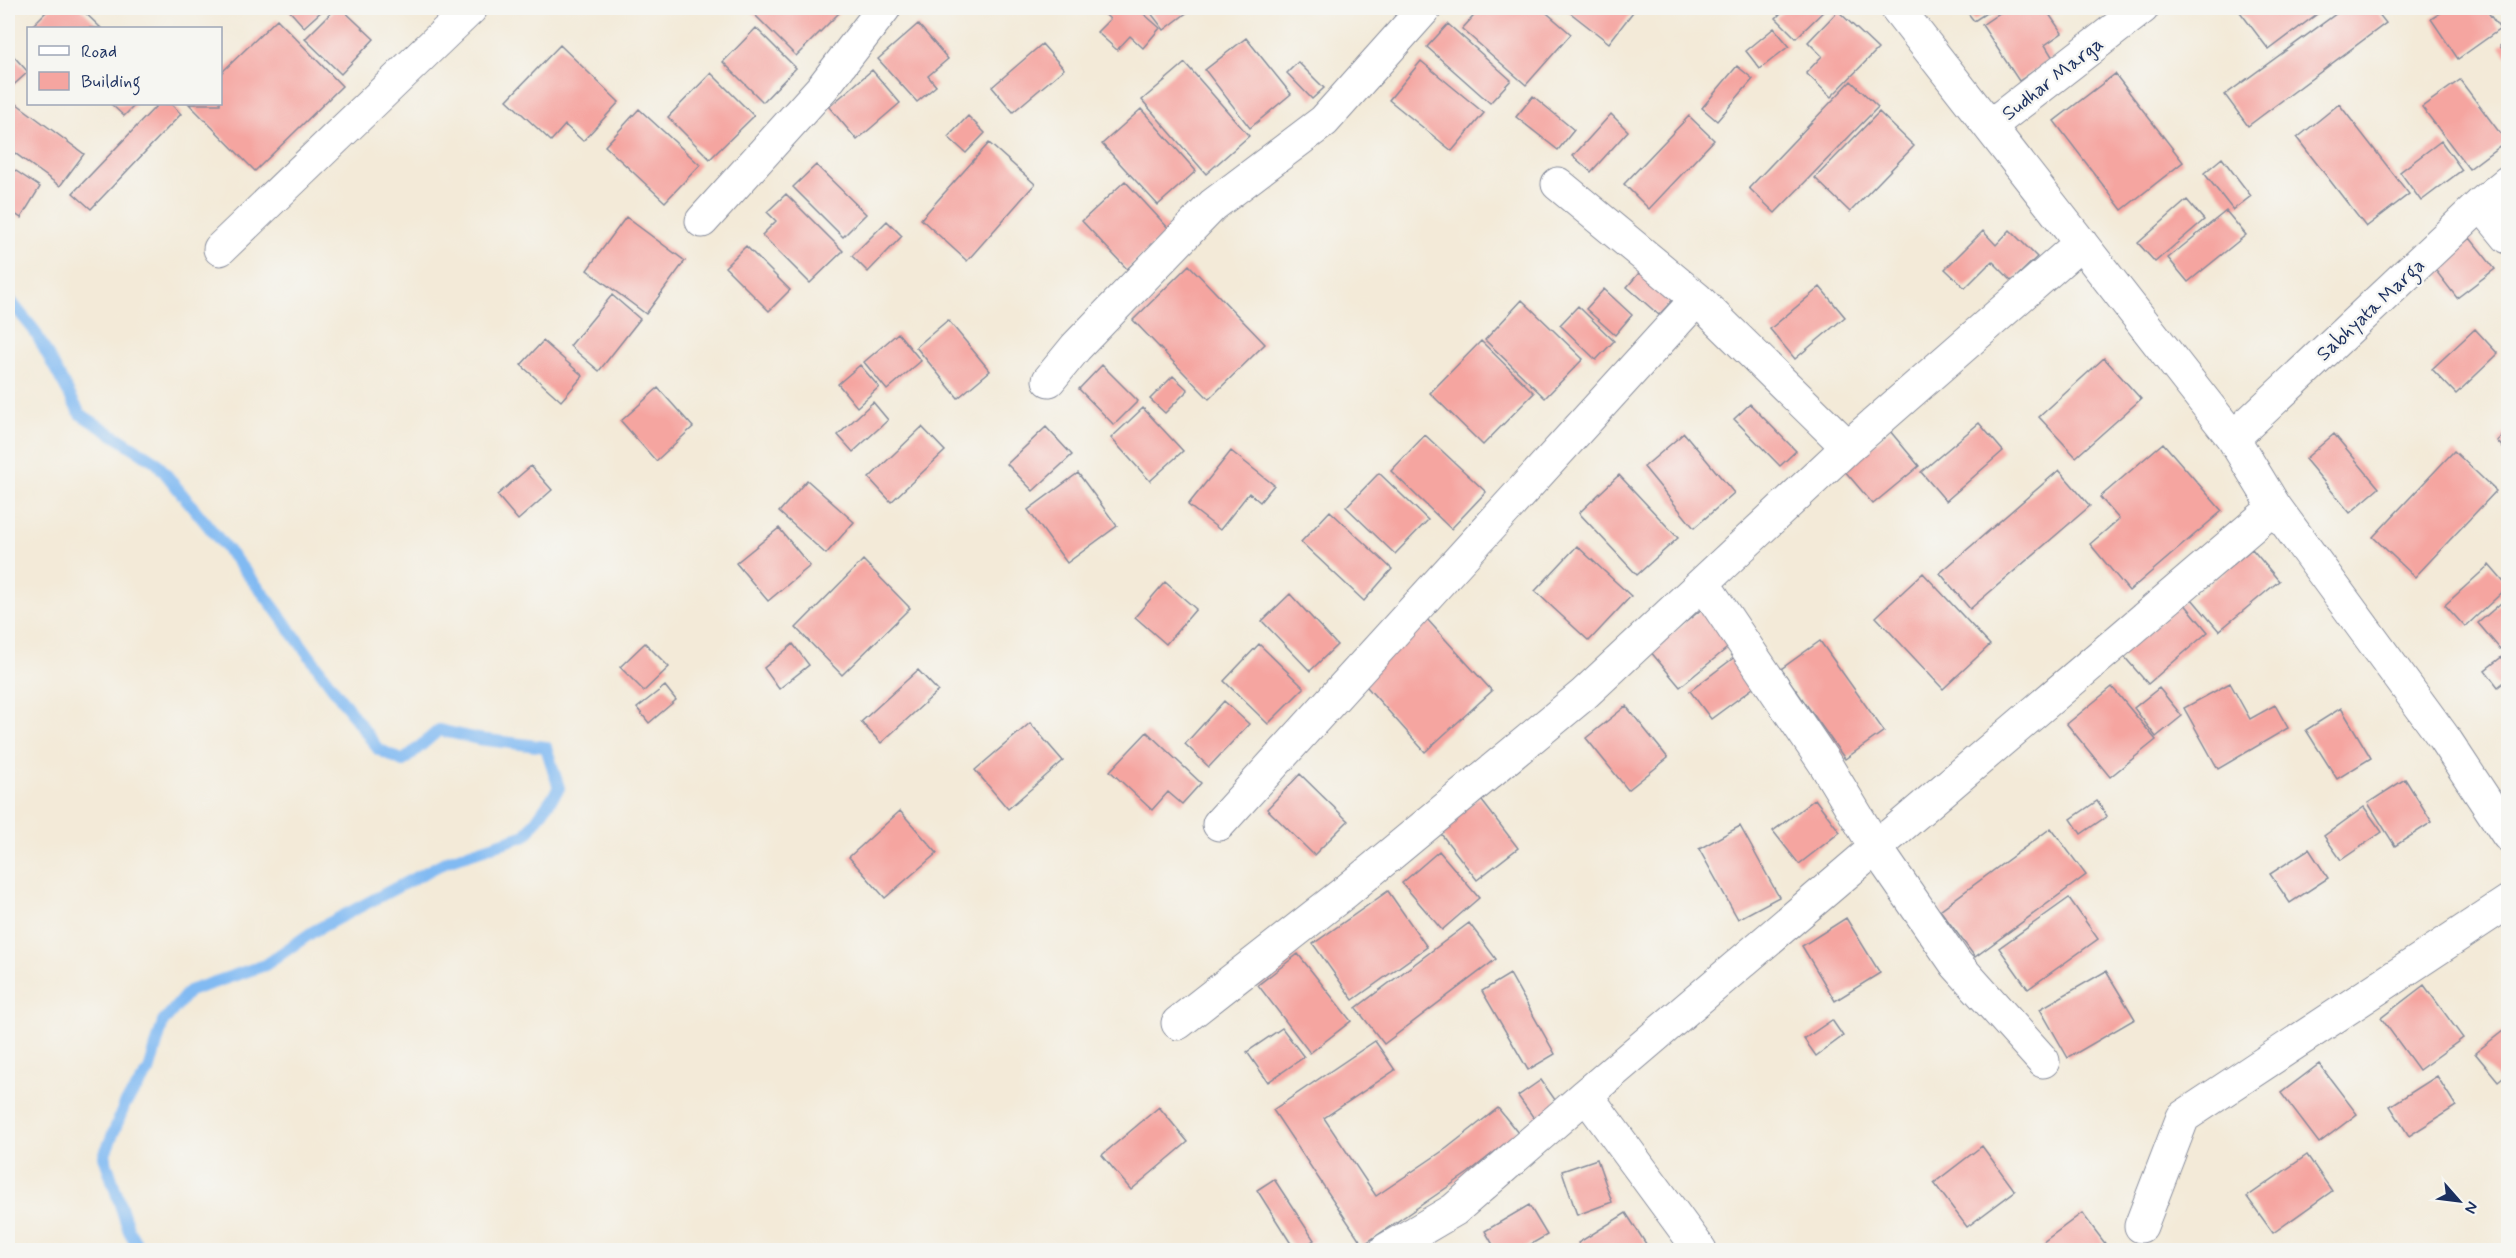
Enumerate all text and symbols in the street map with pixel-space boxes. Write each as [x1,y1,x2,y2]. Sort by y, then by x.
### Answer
legend [27,27,222,105]
street label: Sudhar Marga [1997,31,2109,127]
text: Road [81,40,117,64]
text: Building [81,70,141,96]
street label: Sabhyata Marga [2311,253,2433,369]
north arrow [2429,1171,2489,1231]
text: N [2459,1198,2483,1217]

